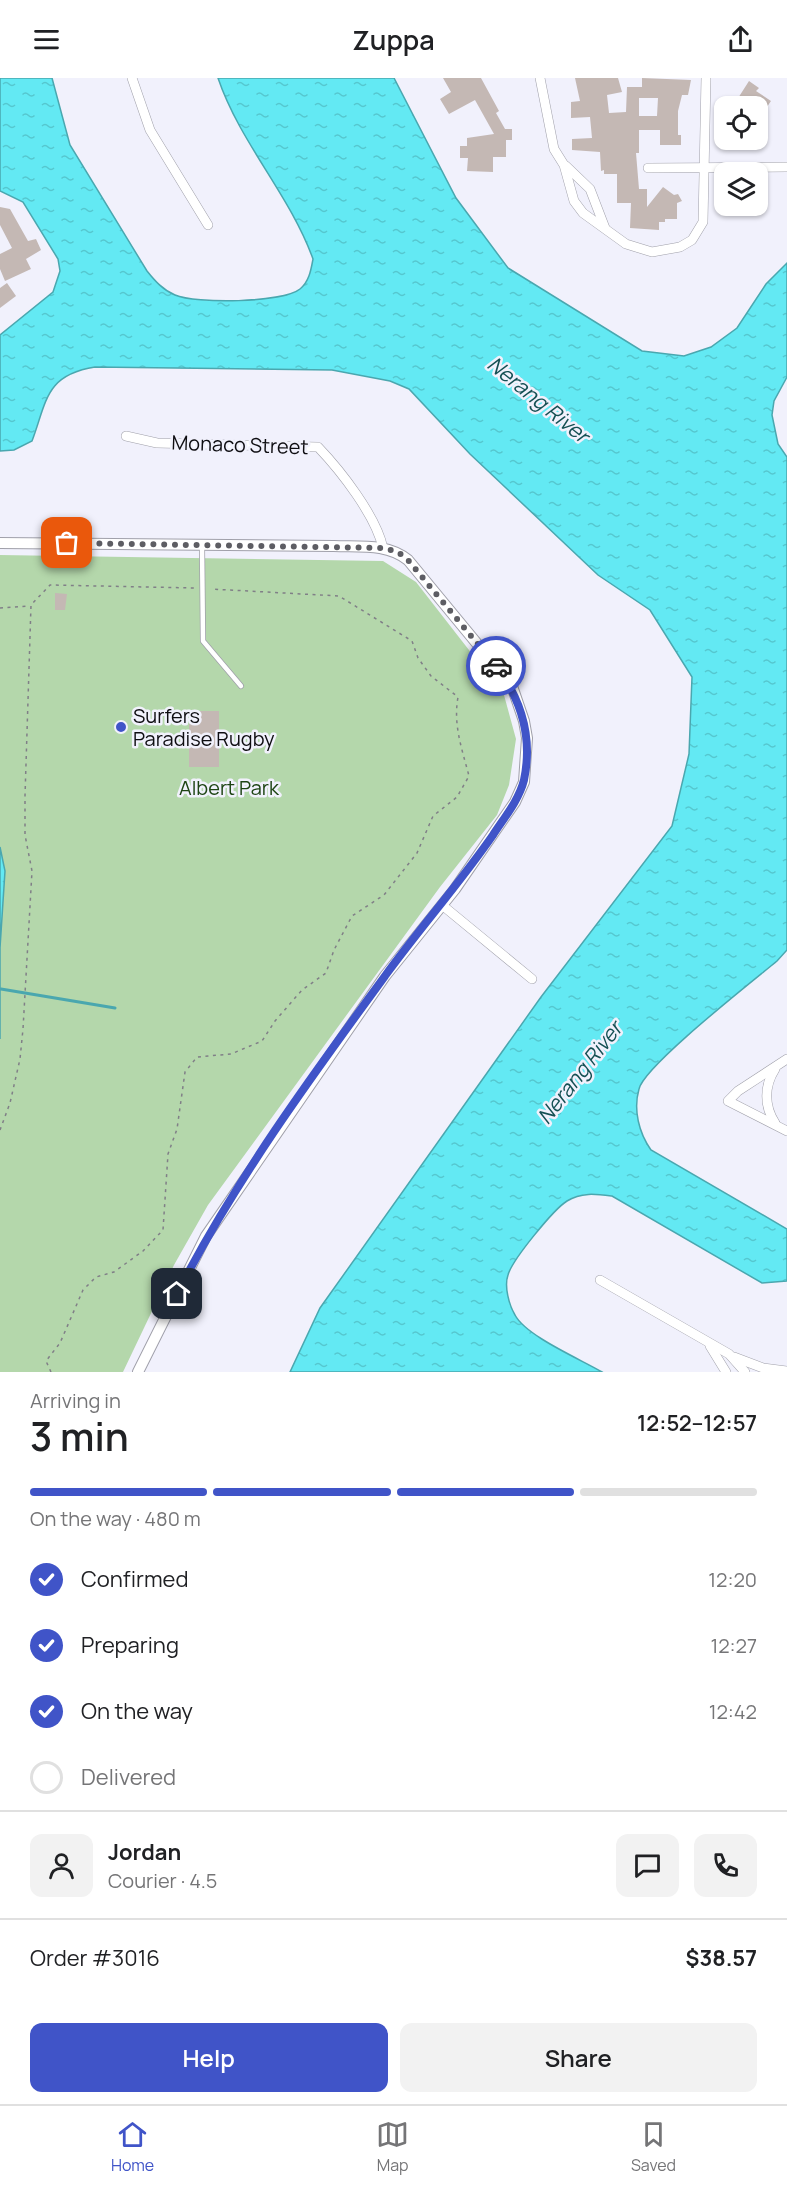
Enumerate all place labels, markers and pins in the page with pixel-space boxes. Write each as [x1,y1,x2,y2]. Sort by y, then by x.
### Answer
pin [41,517,92,568]
place label: Surfers Paradise Rugby [133,702,275,752]
marker: Surfers Paradise Rugby [114,720,128,734]
pin [151,1268,202,1319]

